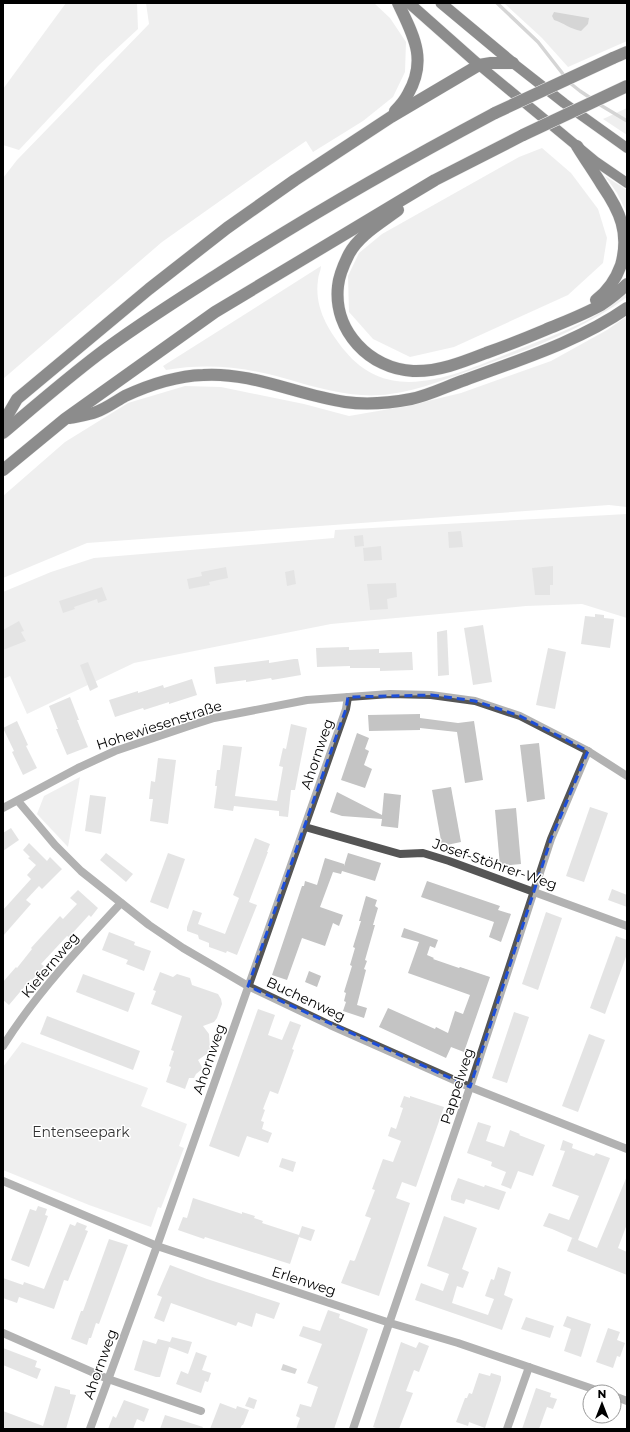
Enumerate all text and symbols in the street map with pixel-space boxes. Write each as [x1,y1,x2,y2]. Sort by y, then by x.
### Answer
street label: Hohewiesenstraße [94,696,224,754]
street label: Ahornweg [297,716,337,792]
street label: Josef-Stöhrer-Weg [430,834,560,894]
street label: Kiefernweg [17,928,83,1002]
street label: Buchenweg [264,973,348,1025]
street label: Ahornweg [189,1021,229,1097]
street label: Pappelweg [436,1045,478,1127]
park label: Entenseepark [32,1123,130,1141]
street label: Erlenweg [270,1262,338,1300]
street label: Ahornweg [79,1326,121,1402]
north arrow [582,1384,622,1424]
text: N [598,1387,606,1401]

